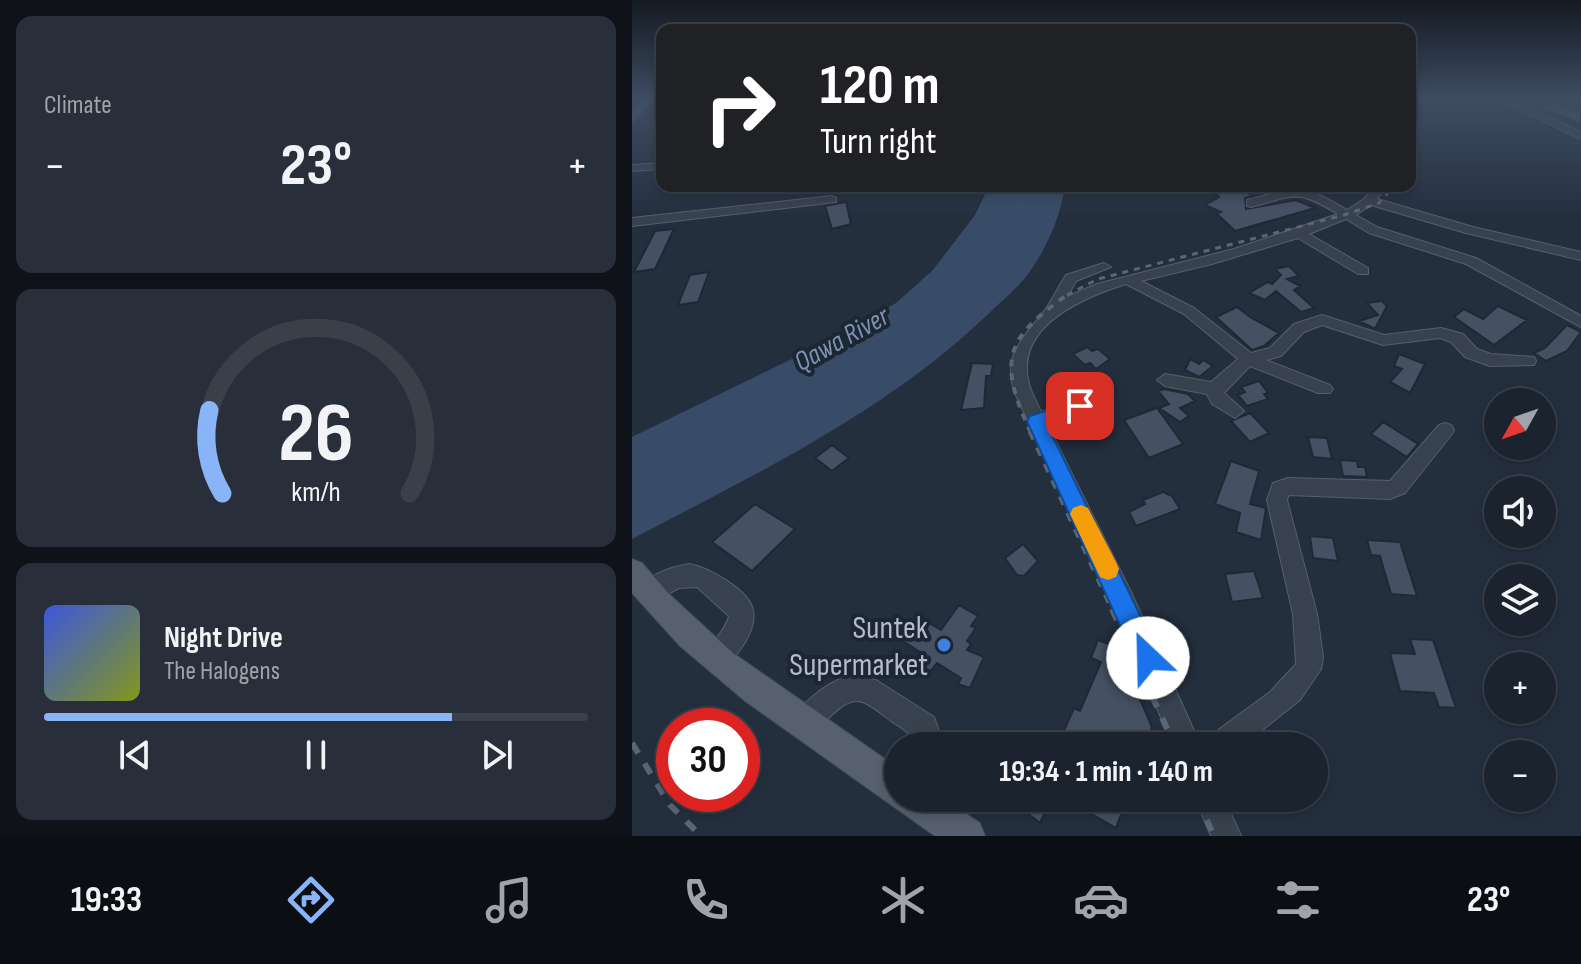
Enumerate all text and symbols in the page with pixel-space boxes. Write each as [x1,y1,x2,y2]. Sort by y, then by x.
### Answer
text: 120 m [820,53,940,120]
icon: right [688,56,792,160]
text: Climate [44,90,112,121]
text: Turn right [820,121,937,164]
text: 23° [280,130,352,202]
text: − [44,140,66,193]
text: + [566,140,588,193]
water label: Qawa River [789,299,896,379]
pin [1046,372,1114,440]
icon: arrive [1058,384,1102,428]
text: 26 [278,385,354,485]
north arrow [1484,388,1556,460]
map controls [1484,388,1556,812]
text: km/h [291,475,341,510]
button: sound [1484,476,1556,548]
button: layers [1484,564,1556,636]
place label: Suntek Supermarket [789,609,928,685]
position arrow [1106,616,1190,700]
text: Night Drive [164,620,283,656]
marker: Suntek Supermarket [935,636,953,654]
button: + [1484,652,1556,724]
text: The Halogens [164,656,280,687]
speed limit sign: 30 [656,708,760,812]
icon: previous [113,733,157,777]
icon: pause [294,733,338,777]
icon: next [475,733,519,777]
button: − [1484,740,1556,812]
text: 19:34 · 1 min · 140 m [999,754,1213,790]
icon: directions [283,872,339,928]
icon: music [481,872,537,928]
icon: phone [678,872,734,928]
icon: climate [875,872,931,928]
icon: car [1073,872,1129,928]
icon: filters [1270,872,1326,928]
text: 19:33 [71,879,142,922]
text: 23° [1467,879,1510,922]

